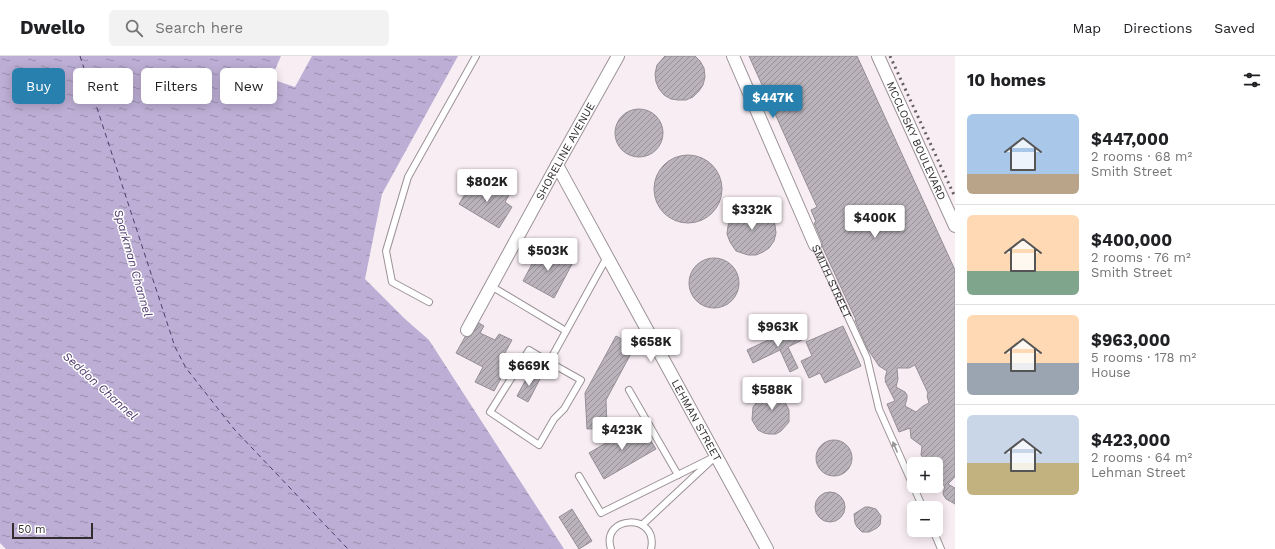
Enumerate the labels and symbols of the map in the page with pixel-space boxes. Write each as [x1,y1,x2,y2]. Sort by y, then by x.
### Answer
street label: MCCLOSKY BOULEVARD [883,80,948,202]
pin: $447K [745,85,801,119]
street label: SHORELINE AVENUE [533,100,598,202]
pin: $802K [459,169,515,203]
pin: $332K [724,197,780,231]
pin: $400K [847,205,903,239]
water label: Sparkman Channel [111,208,155,319]
pin: $503K [520,238,576,272]
street label: SMITH STREET [809,243,854,321]
pin: $963K [750,314,806,348]
pin: $658K [623,329,679,363]
water label: Seddon Channel [60,349,140,423]
pin: $669K [501,353,557,387]
street label: LEHMAN STREET [668,377,724,464]
pin: $588K [744,377,800,411]
pin: $423K [594,417,650,451]
one-way arrow [892,440,898,452]
scale bar [12,521,93,540]

